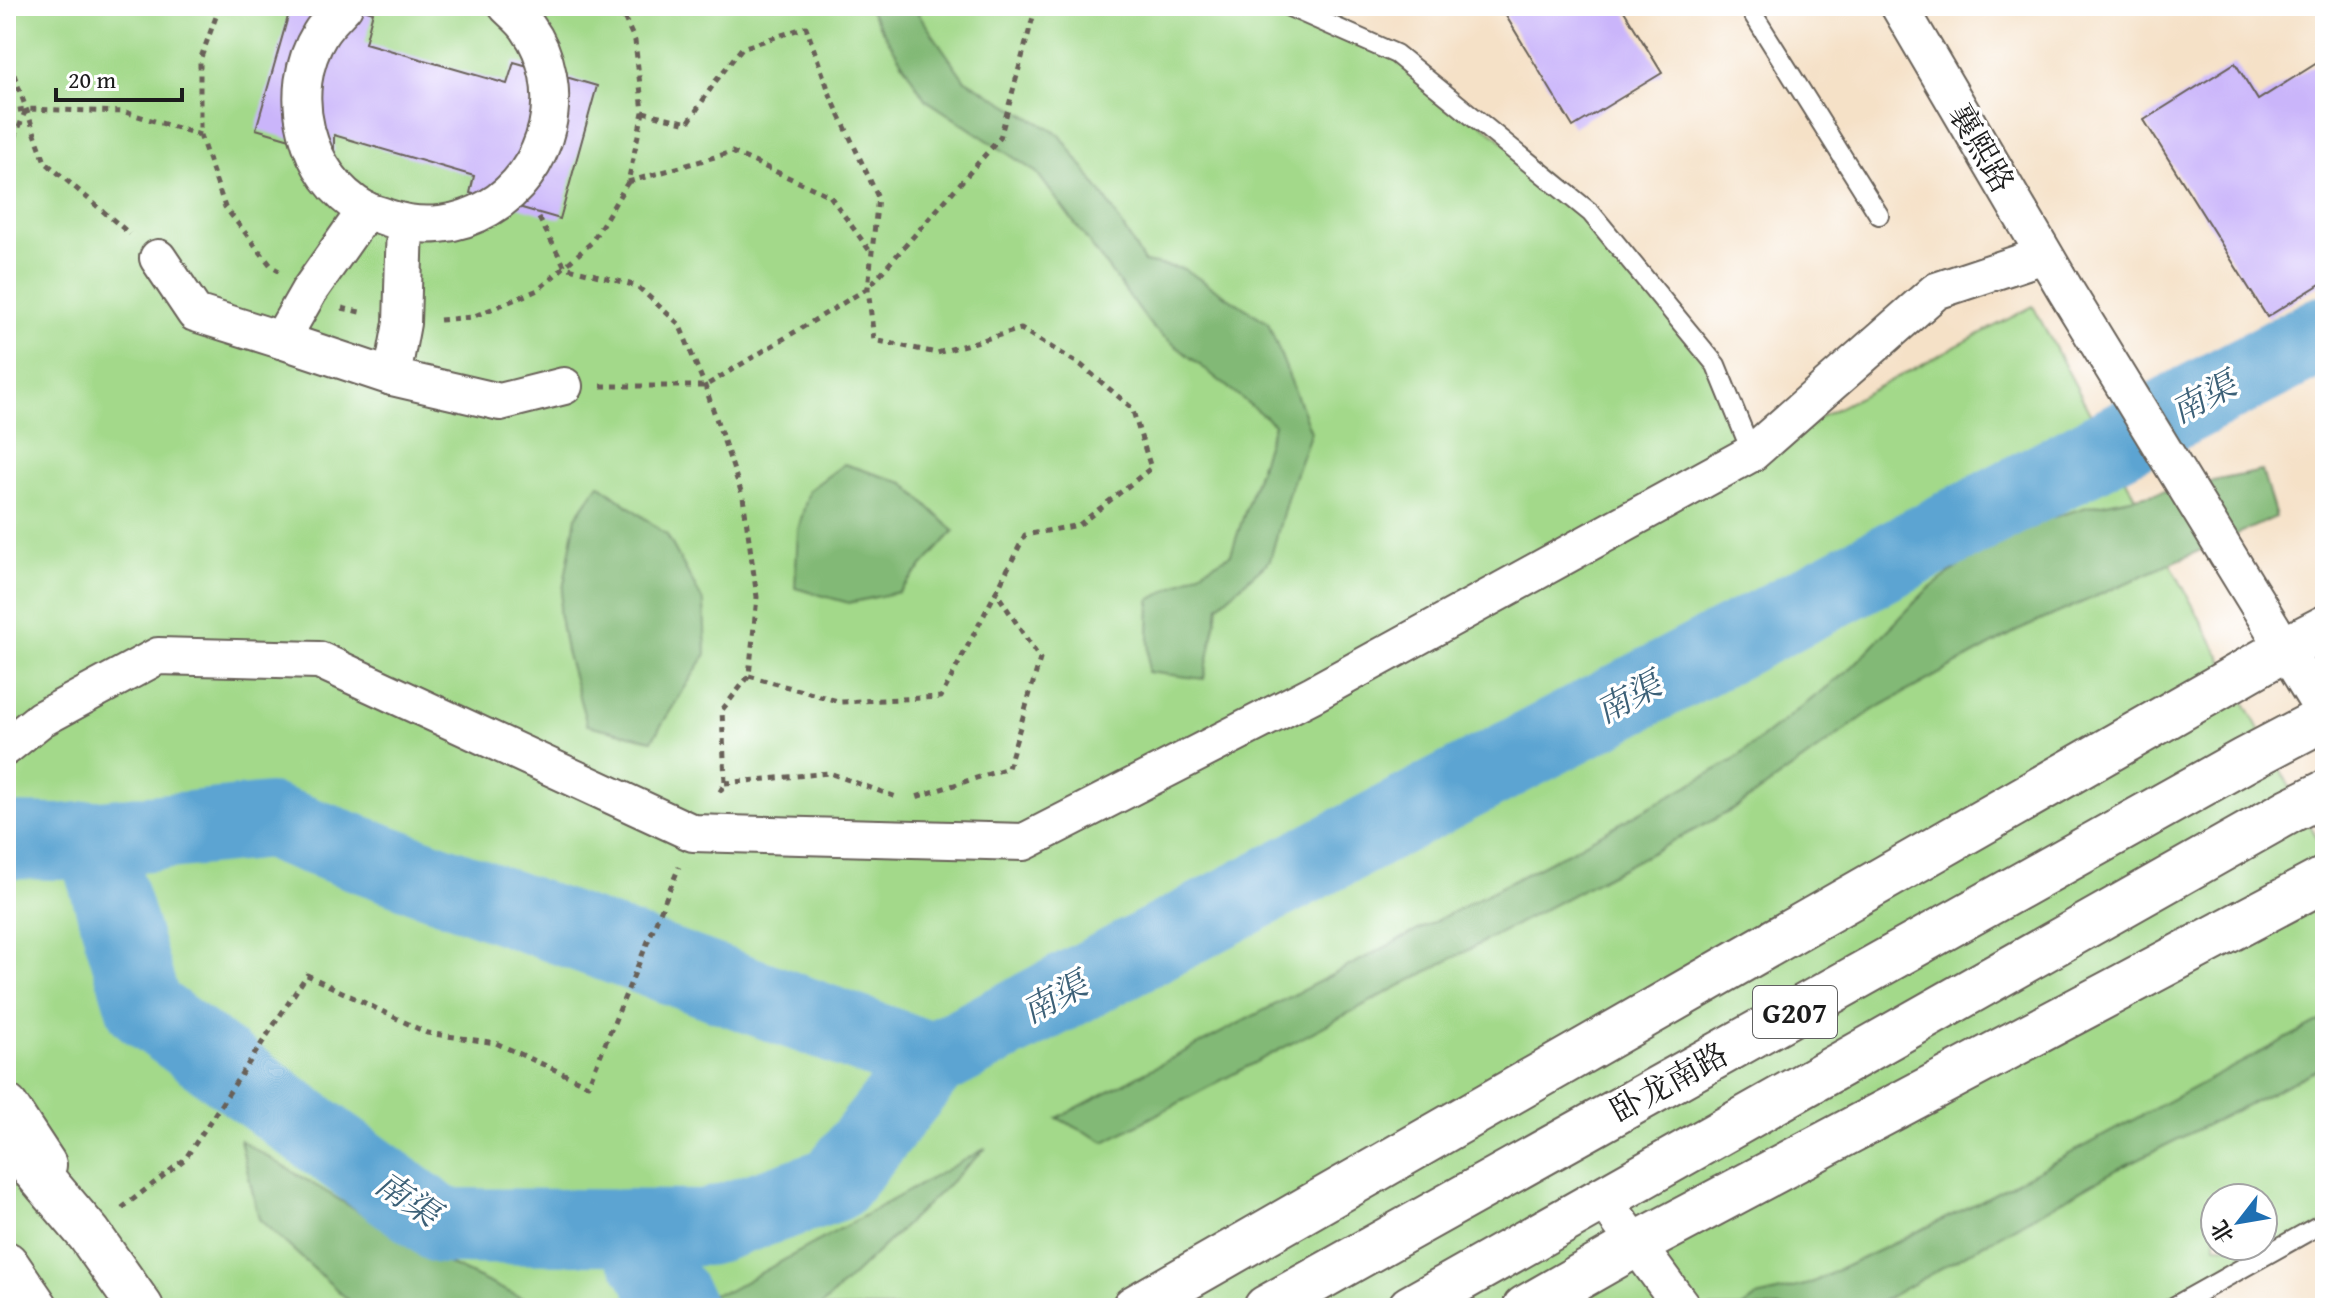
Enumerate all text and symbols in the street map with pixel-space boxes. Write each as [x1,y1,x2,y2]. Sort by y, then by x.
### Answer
scale bar [56,52,182,102]
text: 20 m [68,62,116,97]
street label: 襄熙路 [1938,95,2026,201]
water label: 南渠 [2161,358,2248,435]
water label: 南渠 [1586,658,1673,735]
water label: 南渠 [1012,958,1099,1035]
road number: G207 [1753,986,1837,1038]
street label: 卧龙南路 [1602,1030,1736,1134]
water label: 南渠 [366,1159,453,1240]
north arrow [2199,1182,2279,1262]
text: 北 [2202,1215,2241,1250]

